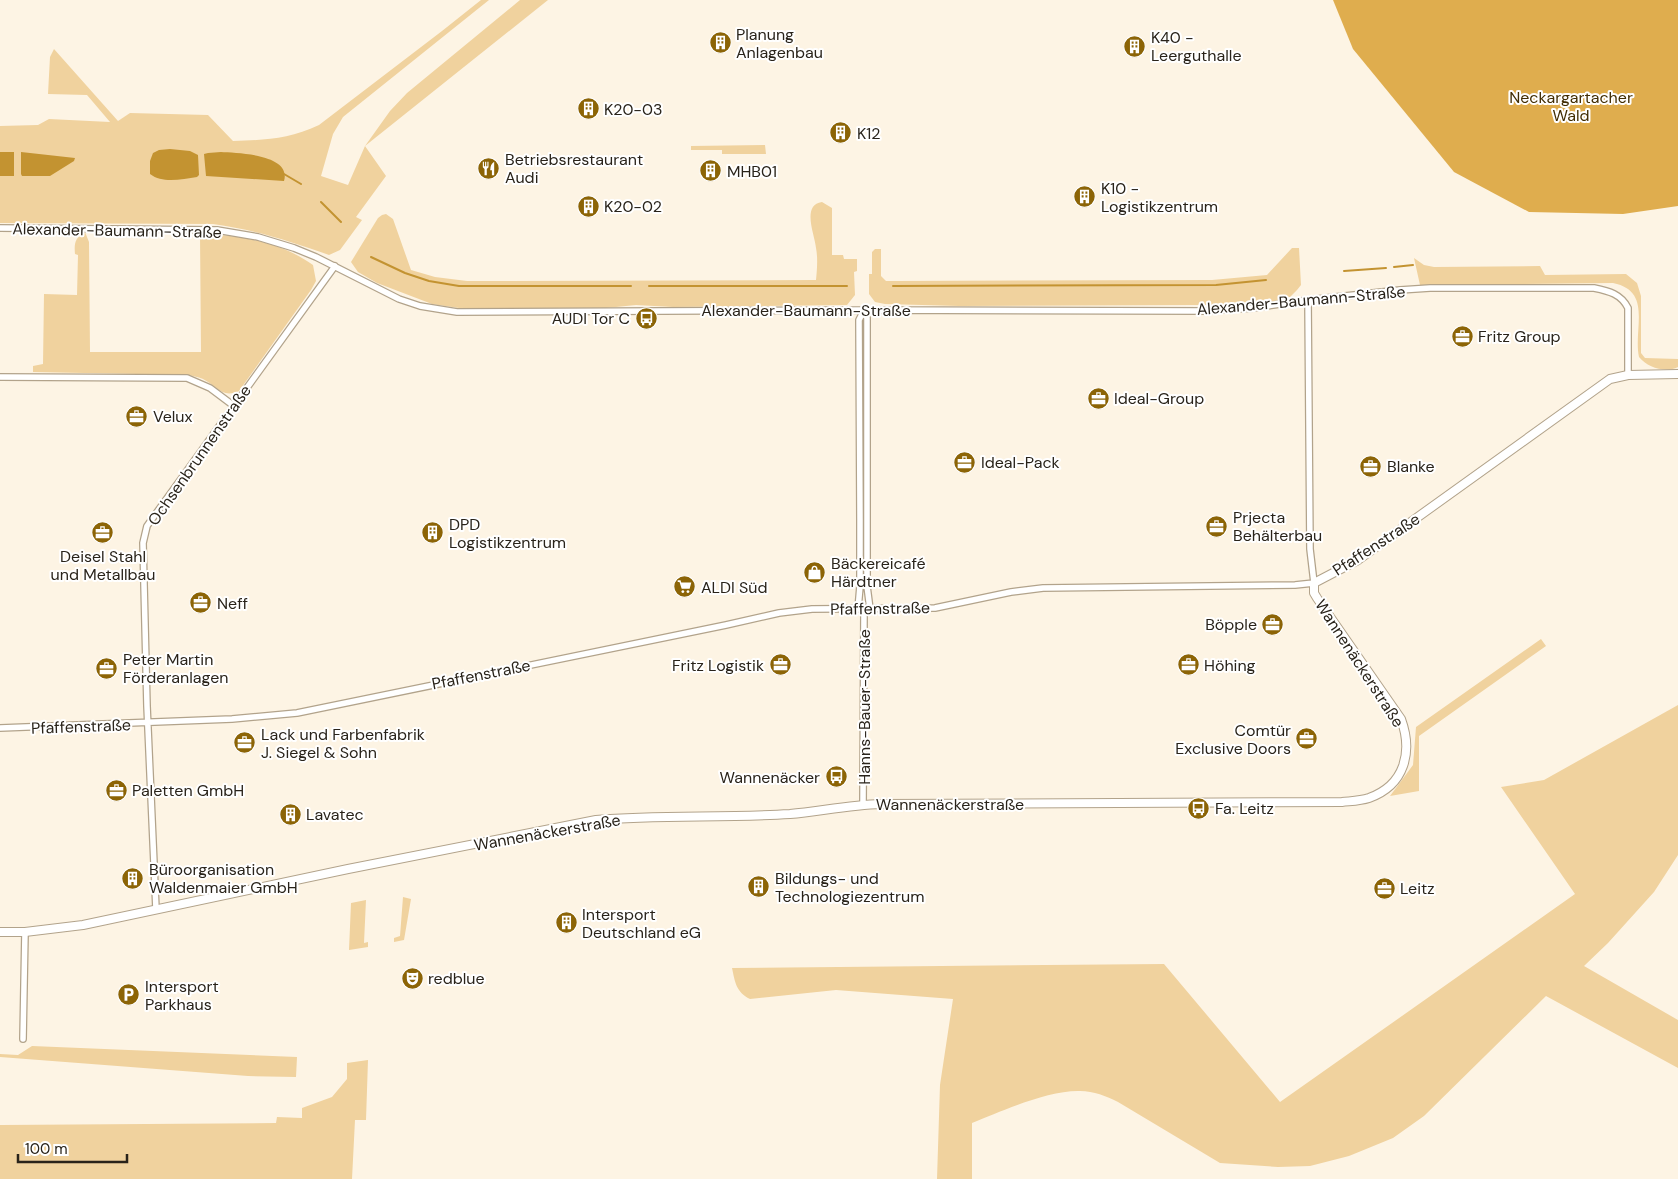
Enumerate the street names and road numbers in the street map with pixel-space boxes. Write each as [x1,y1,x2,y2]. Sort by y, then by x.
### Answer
street label: Alexander-Baumann-Straße [12,218,222,243]
street label: Alexander-Baumann-Straße [1196,281,1406,320]
street label: Alexander-Baumann-Straße [701,300,911,321]
street label: Ochsenbrunnenstraße [143,381,256,530]
street label: Pfaffenstraße [1329,508,1424,580]
street label: Wannenäckerstraße [1310,595,1409,731]
street label: Pfaffenstraße [830,597,930,620]
street label: Hanns-Bauer-Straße [854,629,875,785]
street label: Pfaffenstraße [430,655,532,694]
street label: Pfaffenstraße [31,714,131,739]
street label: Wannenäckerstraße [876,794,1024,815]
street label: Wannenäckerstraße [472,809,622,856]

